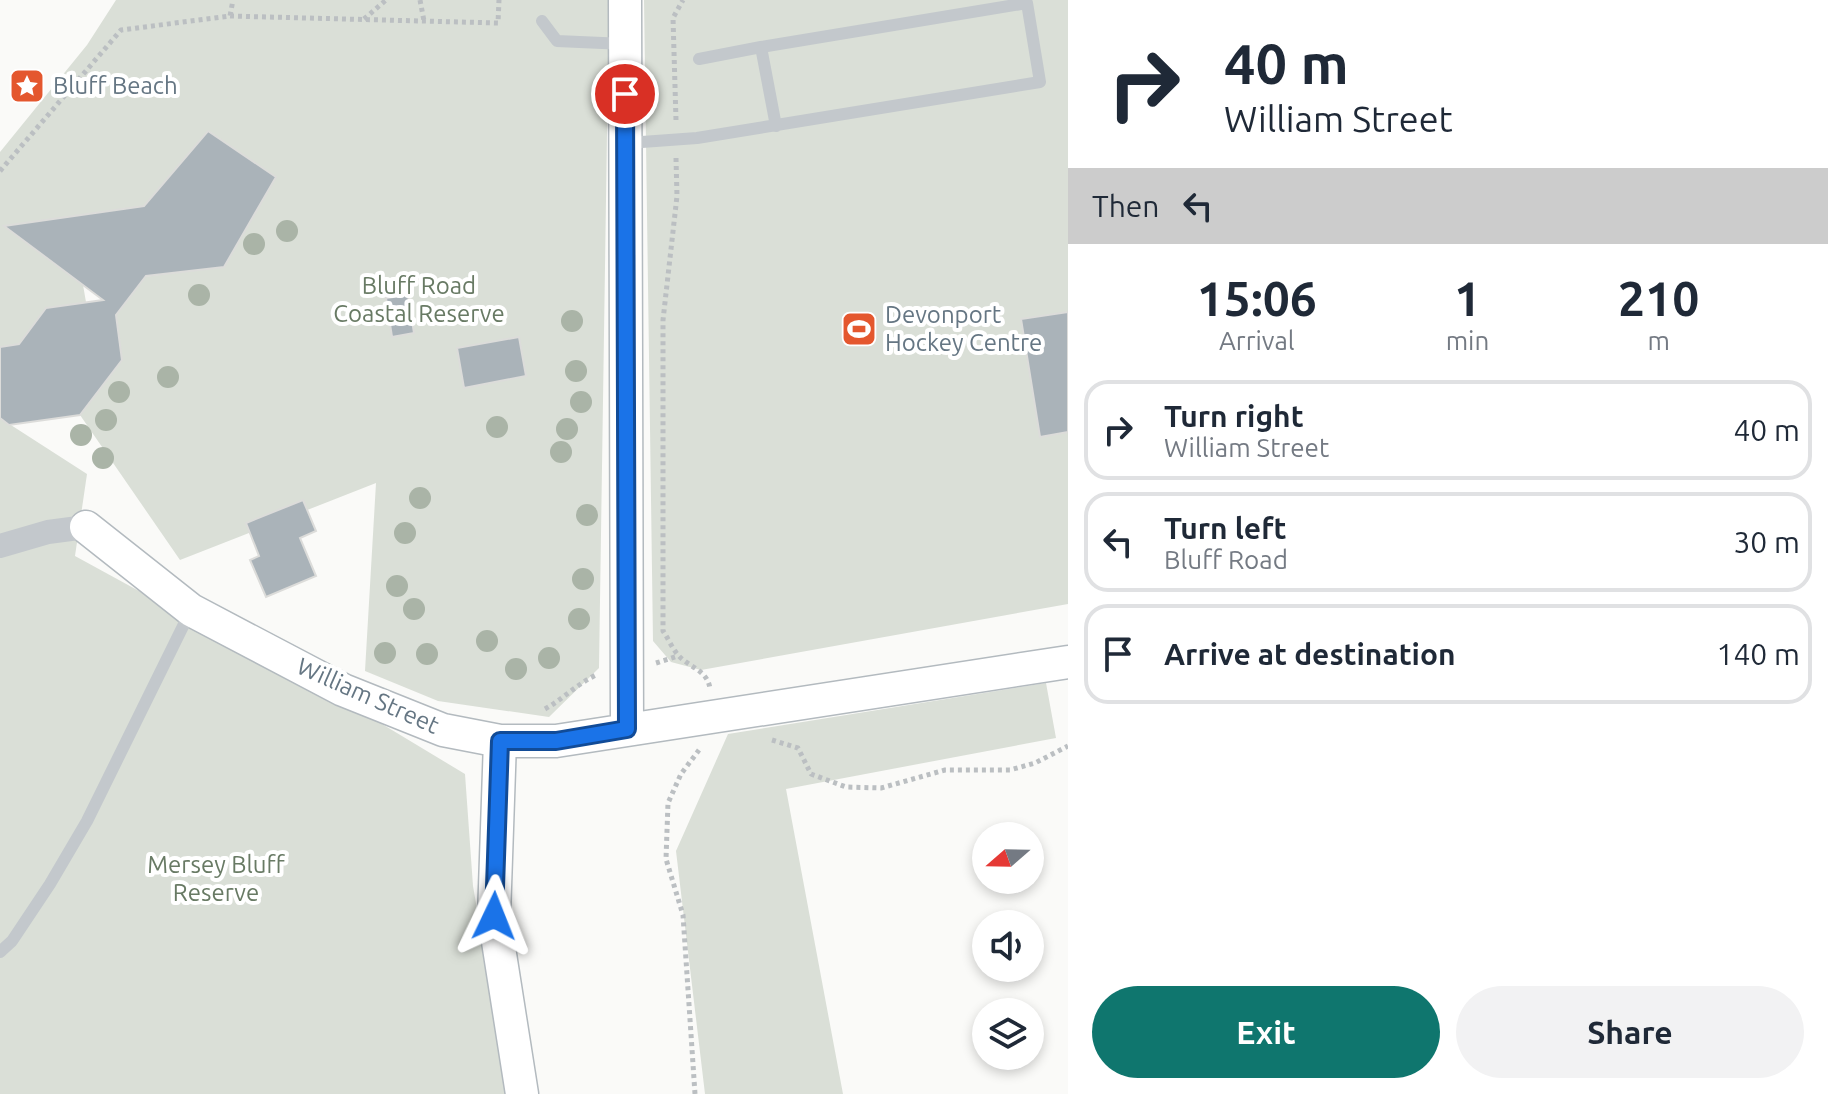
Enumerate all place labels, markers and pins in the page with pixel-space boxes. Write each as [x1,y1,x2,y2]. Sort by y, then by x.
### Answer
pin [591,60,659,128]
place icon: Bluff Beach [8,67,46,105]
place label: Bluff Beach [53,72,178,99]
place label: Devonport Hockey Centre [885,301,1042,356]
sports icon: Devonport Hockey Centre [840,310,878,348]

